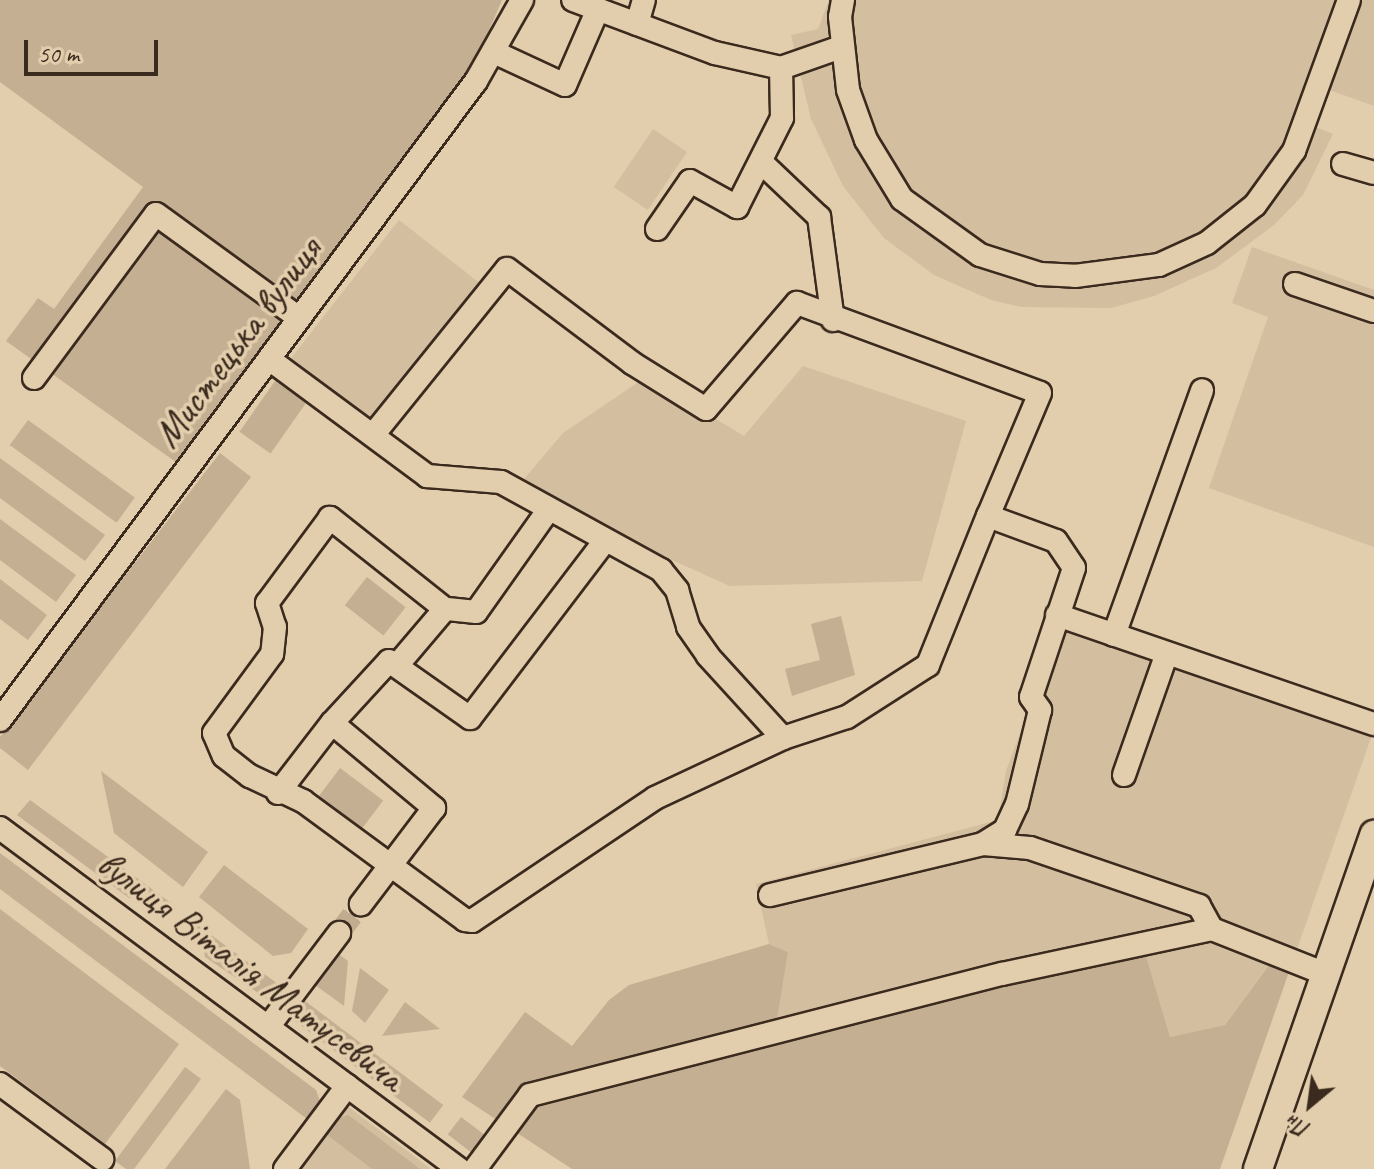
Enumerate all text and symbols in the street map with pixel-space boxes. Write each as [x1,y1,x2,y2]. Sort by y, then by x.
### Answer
scale bar [28,24,162,74]
text: 50 m [38,39,79,69]
street label: Мистецька вулиця [143,228,331,456]
street label: вулиця Віталія Матусевича [89,839,413,1101]
north arrow [1270,1065,1350,1145]
text: Пн [1282,1108,1315,1144]

